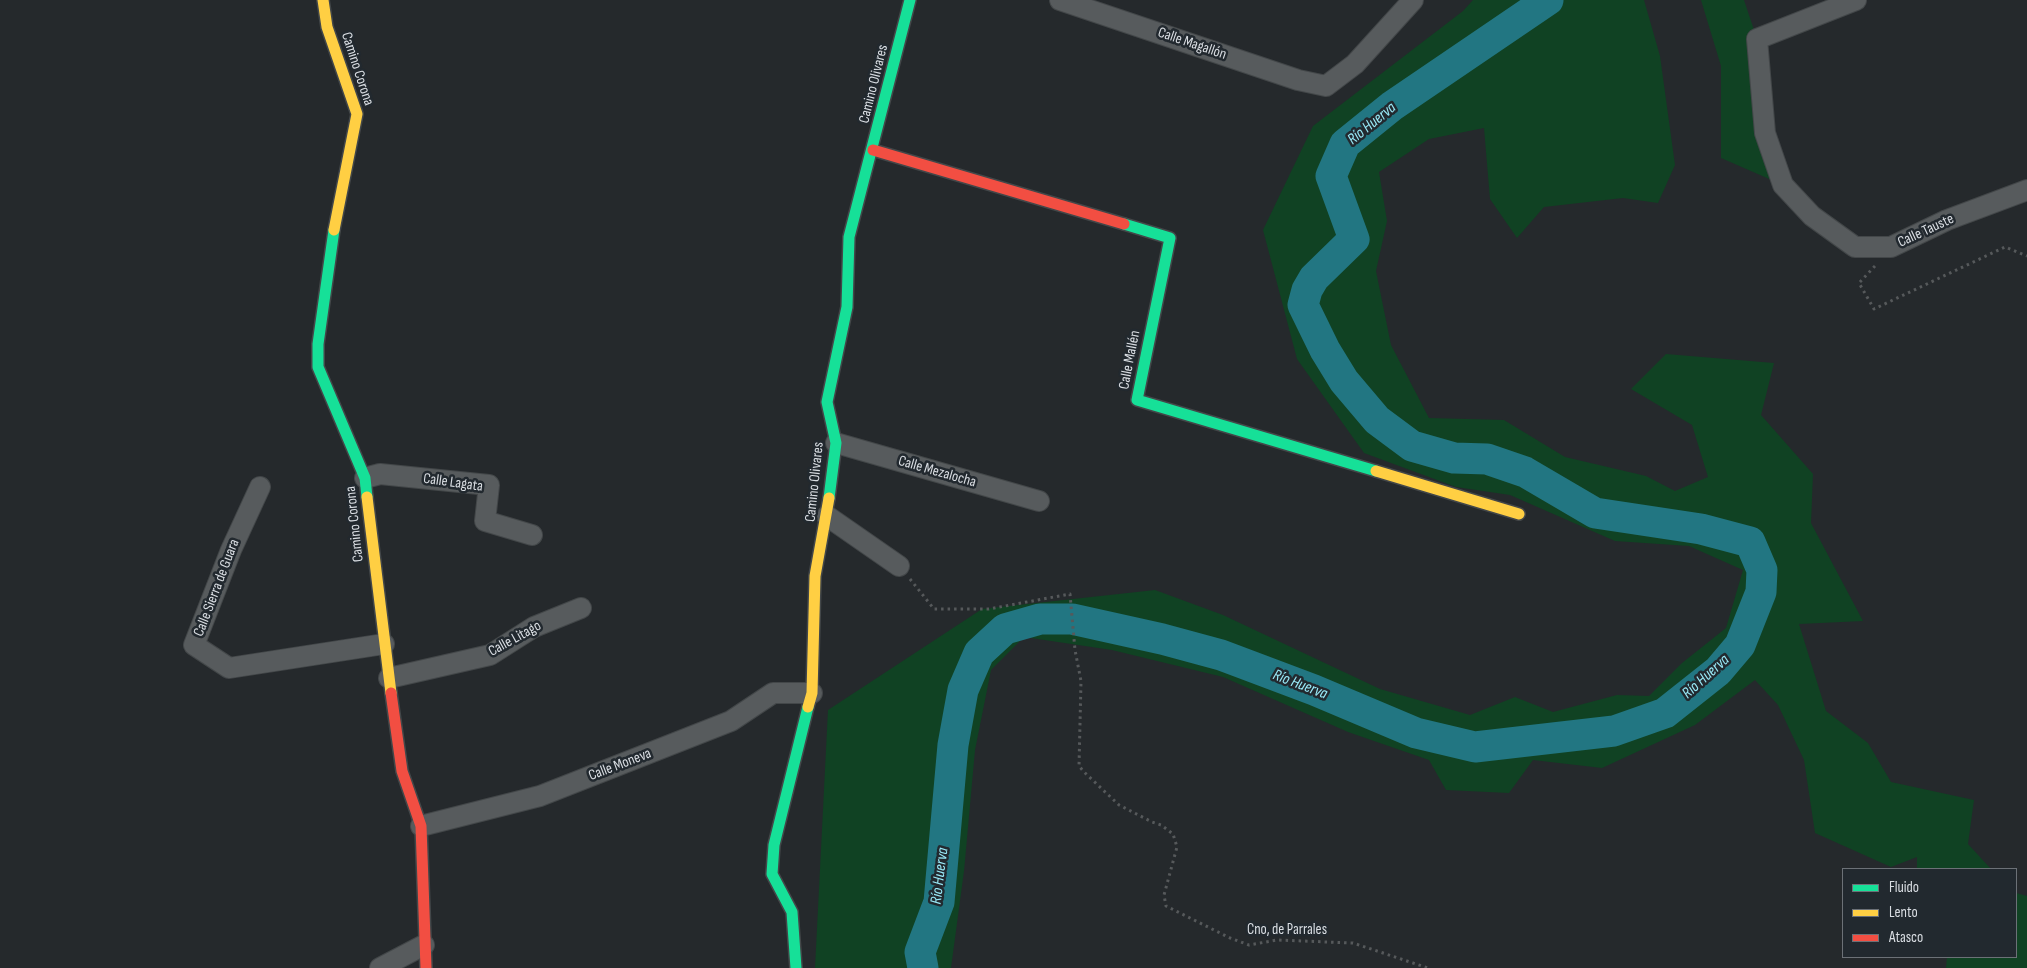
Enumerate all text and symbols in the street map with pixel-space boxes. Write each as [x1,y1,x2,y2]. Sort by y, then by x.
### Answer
street label: Calle Magallón [1155,24,1229,64]
street label: Camino Corona [337,30,377,108]
street label: Camino Olivares [856,43,892,125]
water label: Río Huerva [1344,99,1400,149]
street label: Calle Tauste [1895,210,1957,252]
street label: Calle Mallén [1115,329,1145,391]
street label: Camino Olivares [802,441,828,523]
street label: Calle Mezalocha [896,452,978,492]
street label: Calle Lagata [422,470,484,496]
street label: Camino Corona [342,485,368,563]
street label: Calle Sierra de Guara [190,537,244,639]
street label: Calle Litago [485,617,545,661]
water label: Río Huerva [1678,651,1734,703]
water label: Río Huerva [1270,666,1330,704]
street label: Calle Moneva [586,745,654,785]
water label: Río Huerva [927,847,953,905]
legend [1842,868,2017,958]
text: Fluido [1889,878,1919,897]
text: Lento [1889,903,1918,922]
street label: Cno, de Parrales [1247,921,1327,939]
text: Atasco [1889,928,1923,947]

